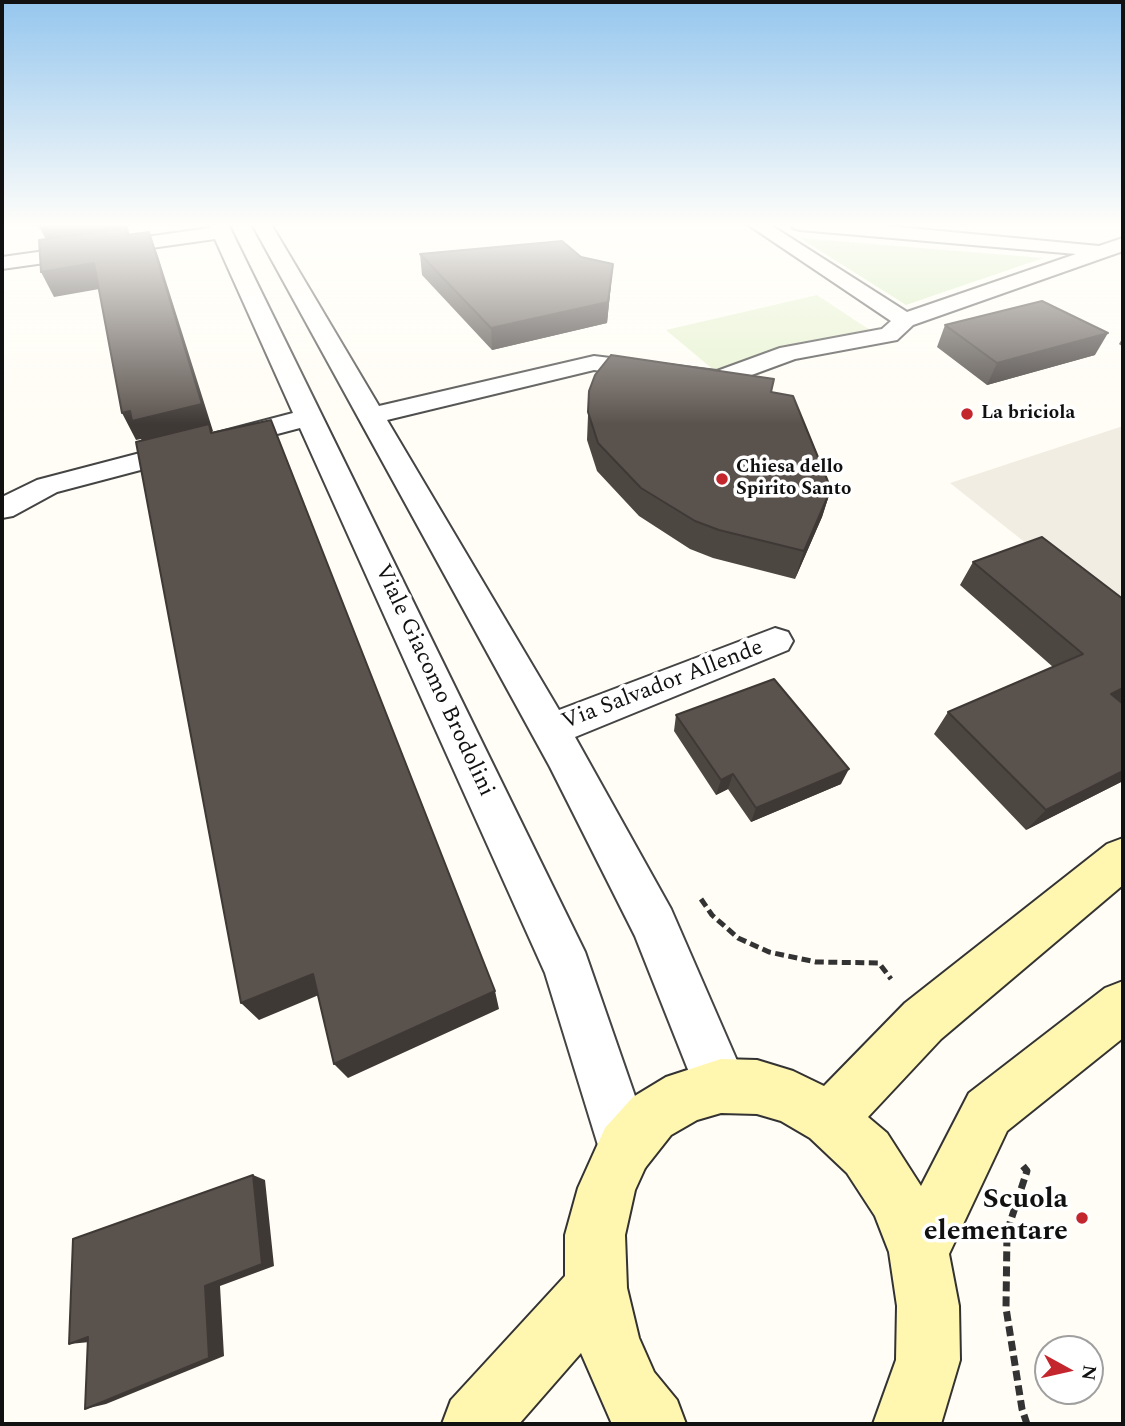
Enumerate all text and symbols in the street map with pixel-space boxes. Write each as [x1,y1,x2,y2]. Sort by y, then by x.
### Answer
place label: La briciola [981,403,1075,425]
marker: La briciola [959,406,975,422]
place label: Chiesa dello Spirito Santo [736,457,851,501]
marker: Chiesa dello Spirito Santo [714,471,730,487]
street label: Viale Giacomo Brodolini [367,561,499,801]
street label: Via Salvador Allende [558,635,768,737]
place label: Scuola elementare [924,1185,1068,1251]
marker: Scuola elementare [1074,1210,1090,1226]
north arrow [1034,1335,1104,1405]
text: N [1073,1363,1104,1382]

